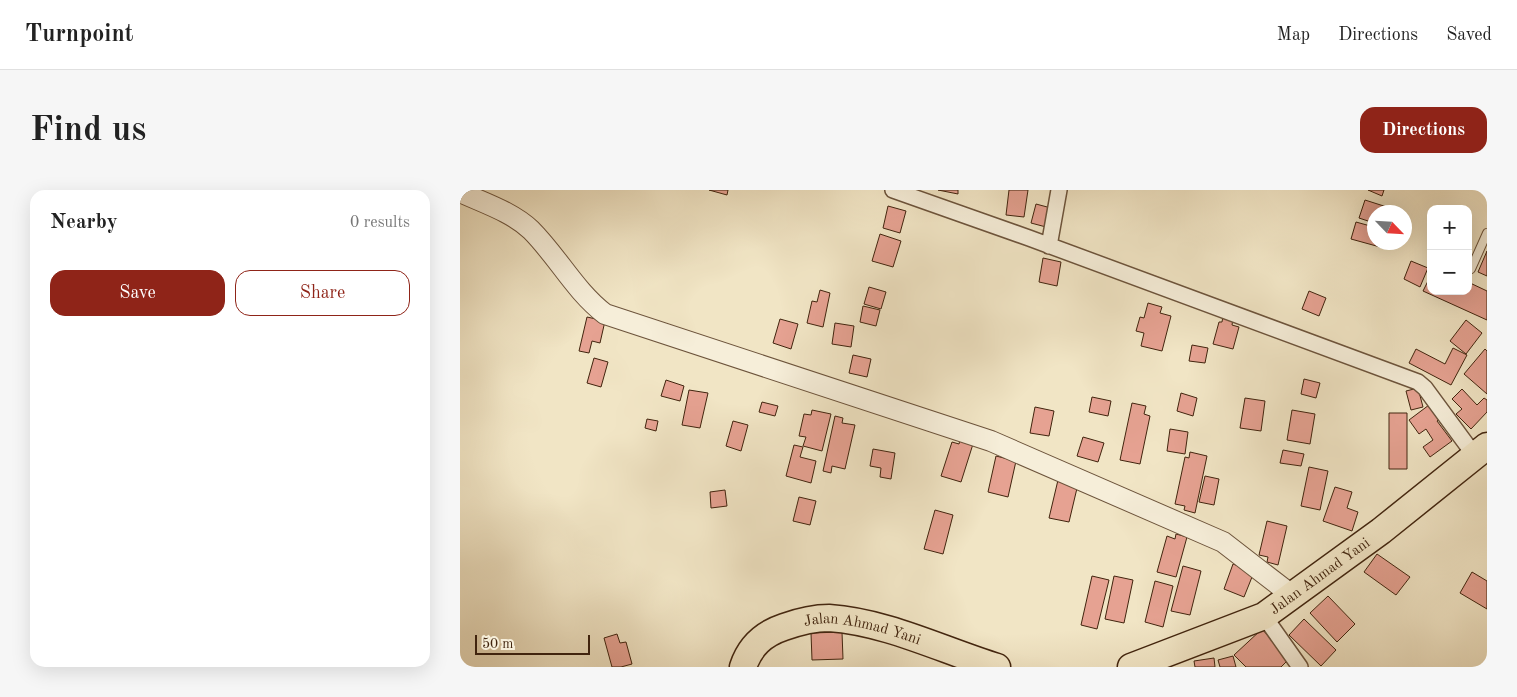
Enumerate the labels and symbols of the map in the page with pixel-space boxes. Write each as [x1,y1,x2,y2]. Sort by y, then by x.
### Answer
north arrow [1367,205,1412,250]
street label: Jalan Ahmad Yani [1267,536,1373,618]
street label: Jalan Ahmad Yani [802,612,922,648]
scale bar [475,632,590,655]

